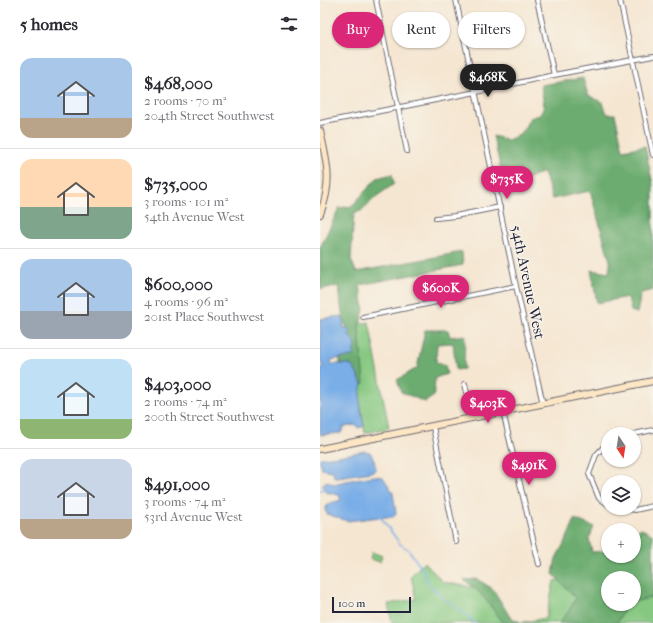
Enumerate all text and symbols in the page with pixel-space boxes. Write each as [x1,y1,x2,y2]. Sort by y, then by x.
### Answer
chip: Buy [332,12,384,48]
chip: Rent [392,12,450,48]
chip: Filters [458,12,525,48]
icon: filters [278,13,300,35]
text: 5 homes [20,14,78,34]
pin: $468K [460,64,516,98]
text: $468K [469,69,507,84]
text: $468,000 [144,73,213,93]
icon: home [52,74,100,122]
text: 2 rooms · 70 m² [144,93,227,108]
text: 204th Street Southwest [144,108,275,123]
pin: $735K [479,166,535,200]
text: $735K [490,171,524,186]
text: $735,000 [144,174,208,194]
icon: home [52,175,100,223]
text: 3 rooms · 101 m² [144,194,228,209]
text: 54th Avenue West [144,209,245,224]
street label: 54th Avenue West [507,223,549,341]
text: $600,000 [144,274,213,294]
icon: home [52,275,100,323]
pin: $600K [413,275,469,309]
text: $600K [422,280,460,295]
text: 4 rooms · 96 m² [144,294,228,309]
text: 201st Place Southwest [144,309,265,324]
text: $403,000 [144,374,211,394]
icon: home [52,375,100,423]
pin: $403K [460,390,516,424]
text: 2 rooms · 74 m² [144,394,227,409]
text: $403K [470,395,506,410]
text: 200th Street Southwest [144,409,274,424]
north arrow [601,427,641,467]
map controls [601,427,641,611]
pin: $491K [501,452,557,486]
text: $491K [511,457,547,472]
text: $491,000 [144,474,210,494]
icon: home [52,475,100,523]
button: layers [601,475,641,515]
text: 3 rooms · 74 m² [144,494,225,509]
text: 53rd Avenue West [144,509,243,524]
button: + [601,523,641,563]
button: − [601,571,641,611]
scale bar [332,595,411,614]
text: 100 m [338,597,366,610]

